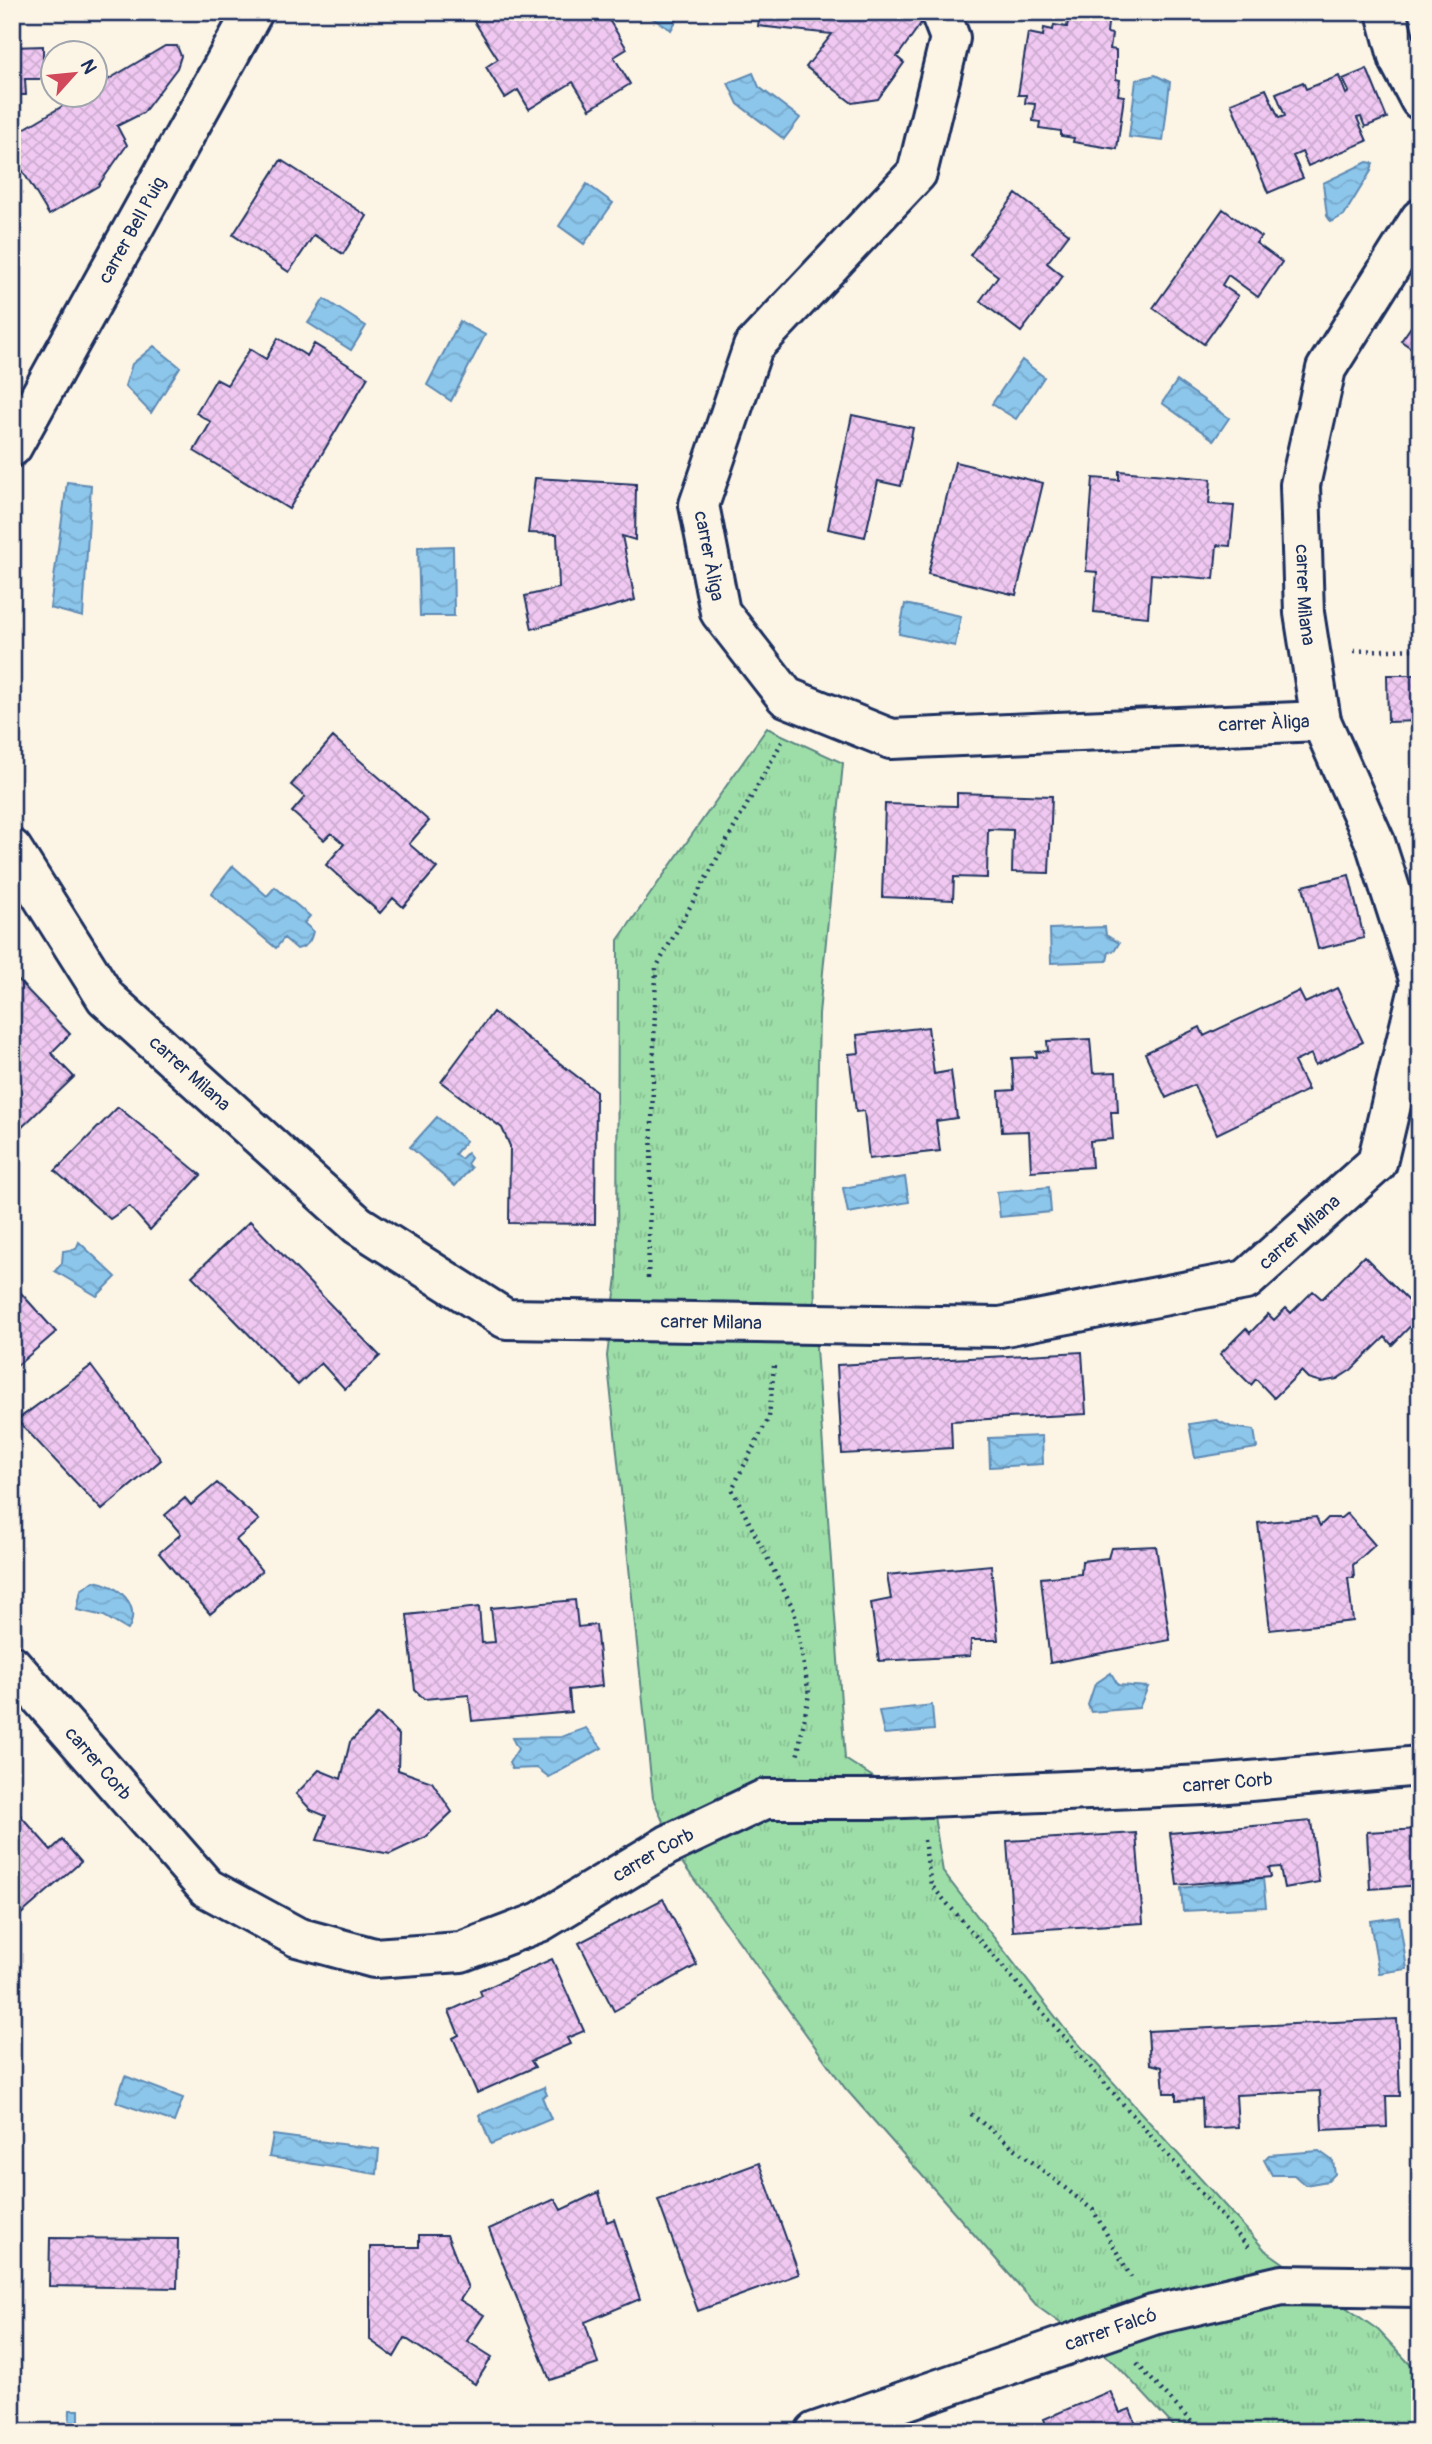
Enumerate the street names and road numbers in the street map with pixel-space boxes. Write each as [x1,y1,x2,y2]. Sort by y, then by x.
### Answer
street label: carrer Bell Puig [93,172,171,288]
street label: carrer Àliga [688,509,730,603]
street label: carrer Milana [1290,544,1321,647]
street label: carrer Àliga [1218,709,1310,737]
street label: carrer Milana [144,1031,236,1116]
street label: carrer Milana [1254,1189,1346,1275]
street label: carrer Milana [660,1310,762,1335]
street label: carrer Corb [60,1722,137,1805]
street label: carrer Corb [1182,1767,1274,1798]
street label: carrer Corb [608,1822,698,1888]
street label: carrer Falcó [1062,2303,1160,2357]

